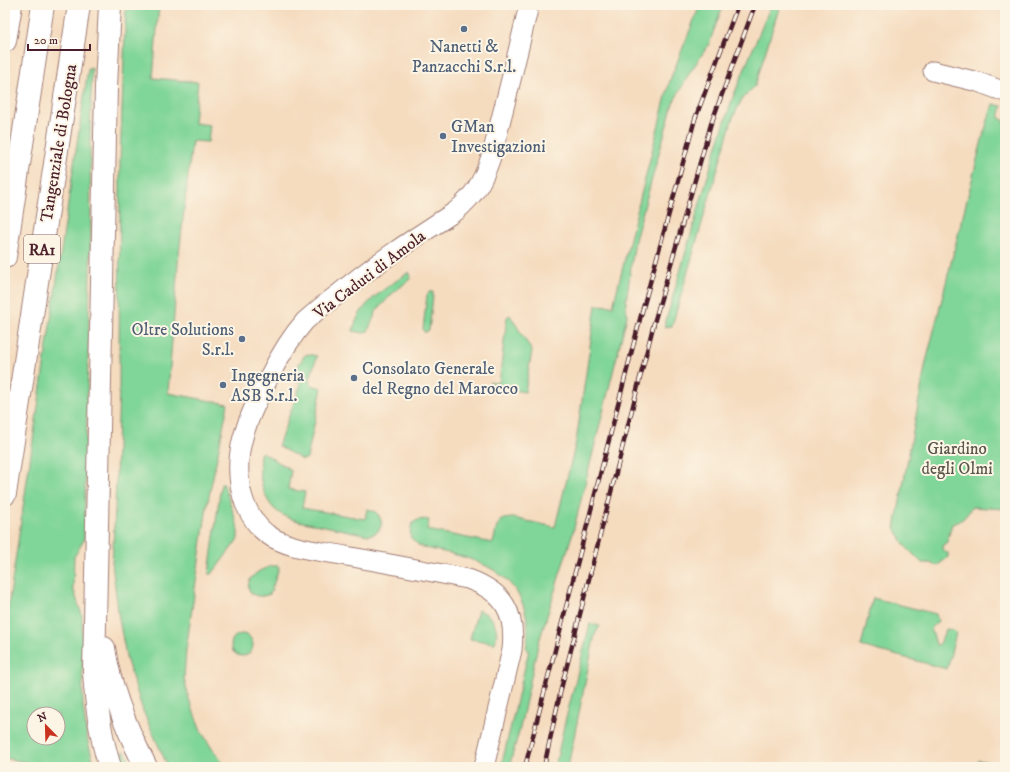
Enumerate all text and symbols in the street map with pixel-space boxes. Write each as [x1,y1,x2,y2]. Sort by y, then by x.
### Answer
marker: Nanetti & Panzacchi S.r.l. [459,24,469,34]
scale bar [28,26,90,52]
text: 20 m [34,33,58,48]
place label: Nanetti & Panzacchi S.r.l. [412,36,516,78]
street label: Tangenziale di Bologna [36,62,82,224]
place label: GMan Investigazioni [451,116,546,158]
marker: GMan Investigazioni [438,131,448,141]
street label: Via Caduti di Amola [308,225,431,325]
road number: RA1 [24,235,60,263]
place label: Oltre Solutions S.r.l. [132,319,234,361]
marker: Oltre Solutions S.r.l. [237,334,247,344]
place label: Consolato Generale del Regno del Marocco [362,358,518,400]
place label: Ingegneria ASB S.r.l. [231,365,305,407]
marker: Consolato Generale del Regno del Marocco [349,373,359,383]
marker: Ingegneria ASB S.r.l. [218,380,228,390]
park label: Giardino degli Olmi [921,438,993,480]
north arrow [26,706,66,746]
text: N [36,710,49,726]

